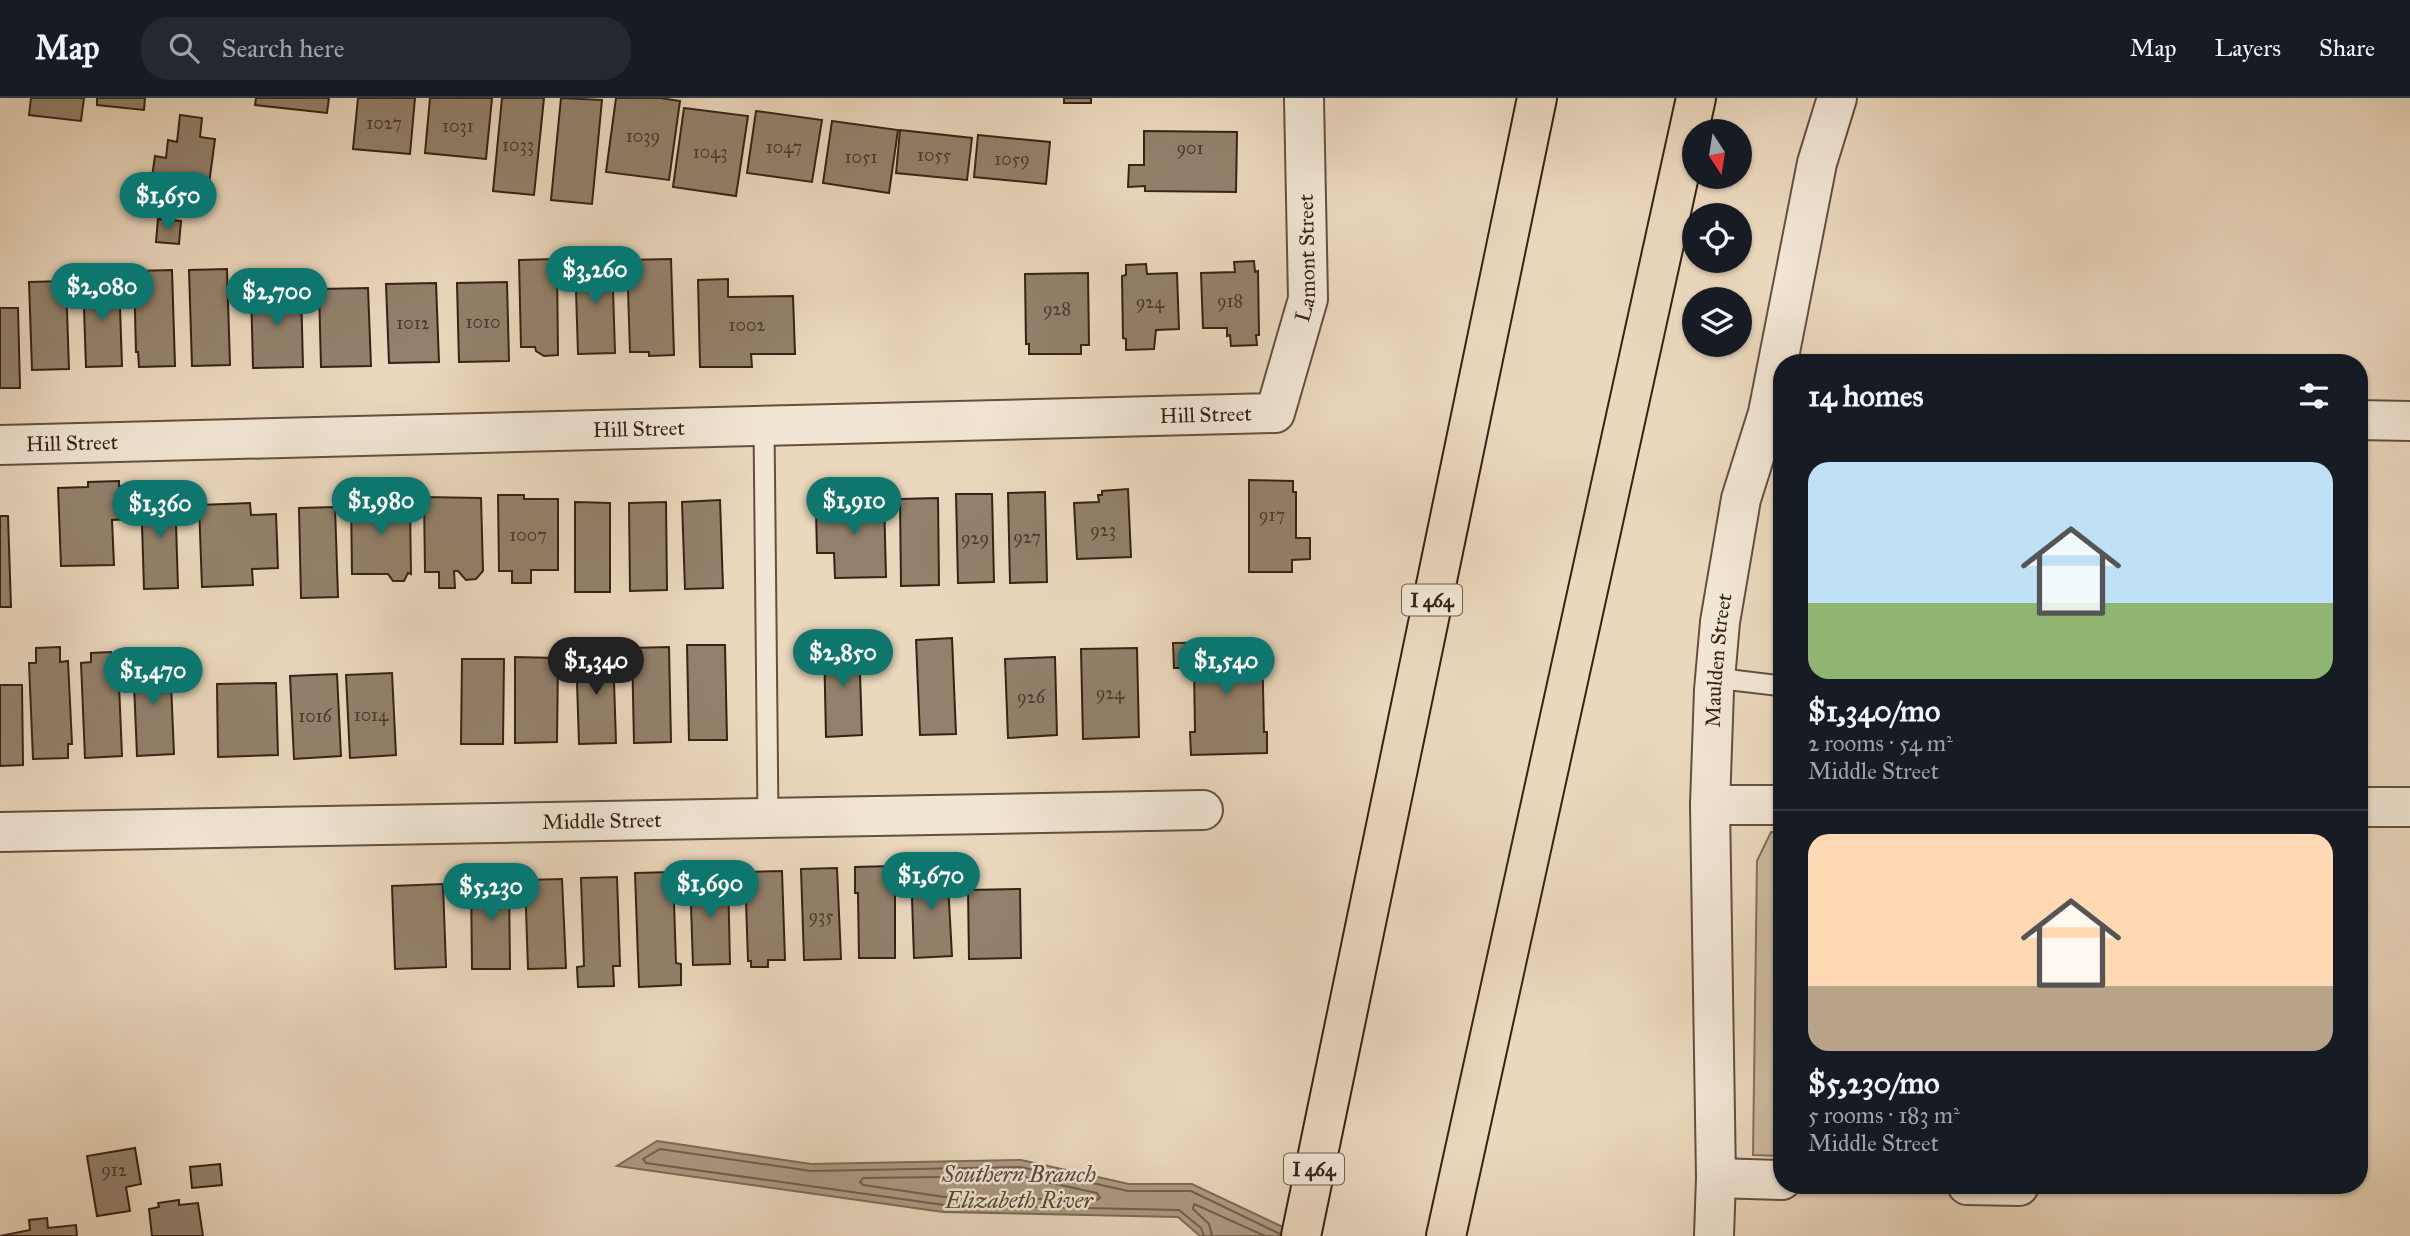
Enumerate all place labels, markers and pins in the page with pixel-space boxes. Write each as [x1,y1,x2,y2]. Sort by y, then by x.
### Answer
pin: $1,650 [111,172,225,232]
pin: $3,260 [538,246,652,306]
pin: $2,080 [45,264,159,323]
pin: $2,700 [220,268,334,328]
pin: $1,980 [324,478,438,537]
pin: $1,910 [797,478,911,537]
pin: $1,360 [103,480,217,540]
pin: $2,850 [786,630,900,689]
pin: $1,340 [539,638,653,697]
pin: $1,540 [1169,638,1283,697]
pin: $1,470 [96,648,210,707]
pin: $1,670 [874,852,988,912]
pin: $1,690 [653,860,767,920]
pin: $5,230 [434,864,548,923]

